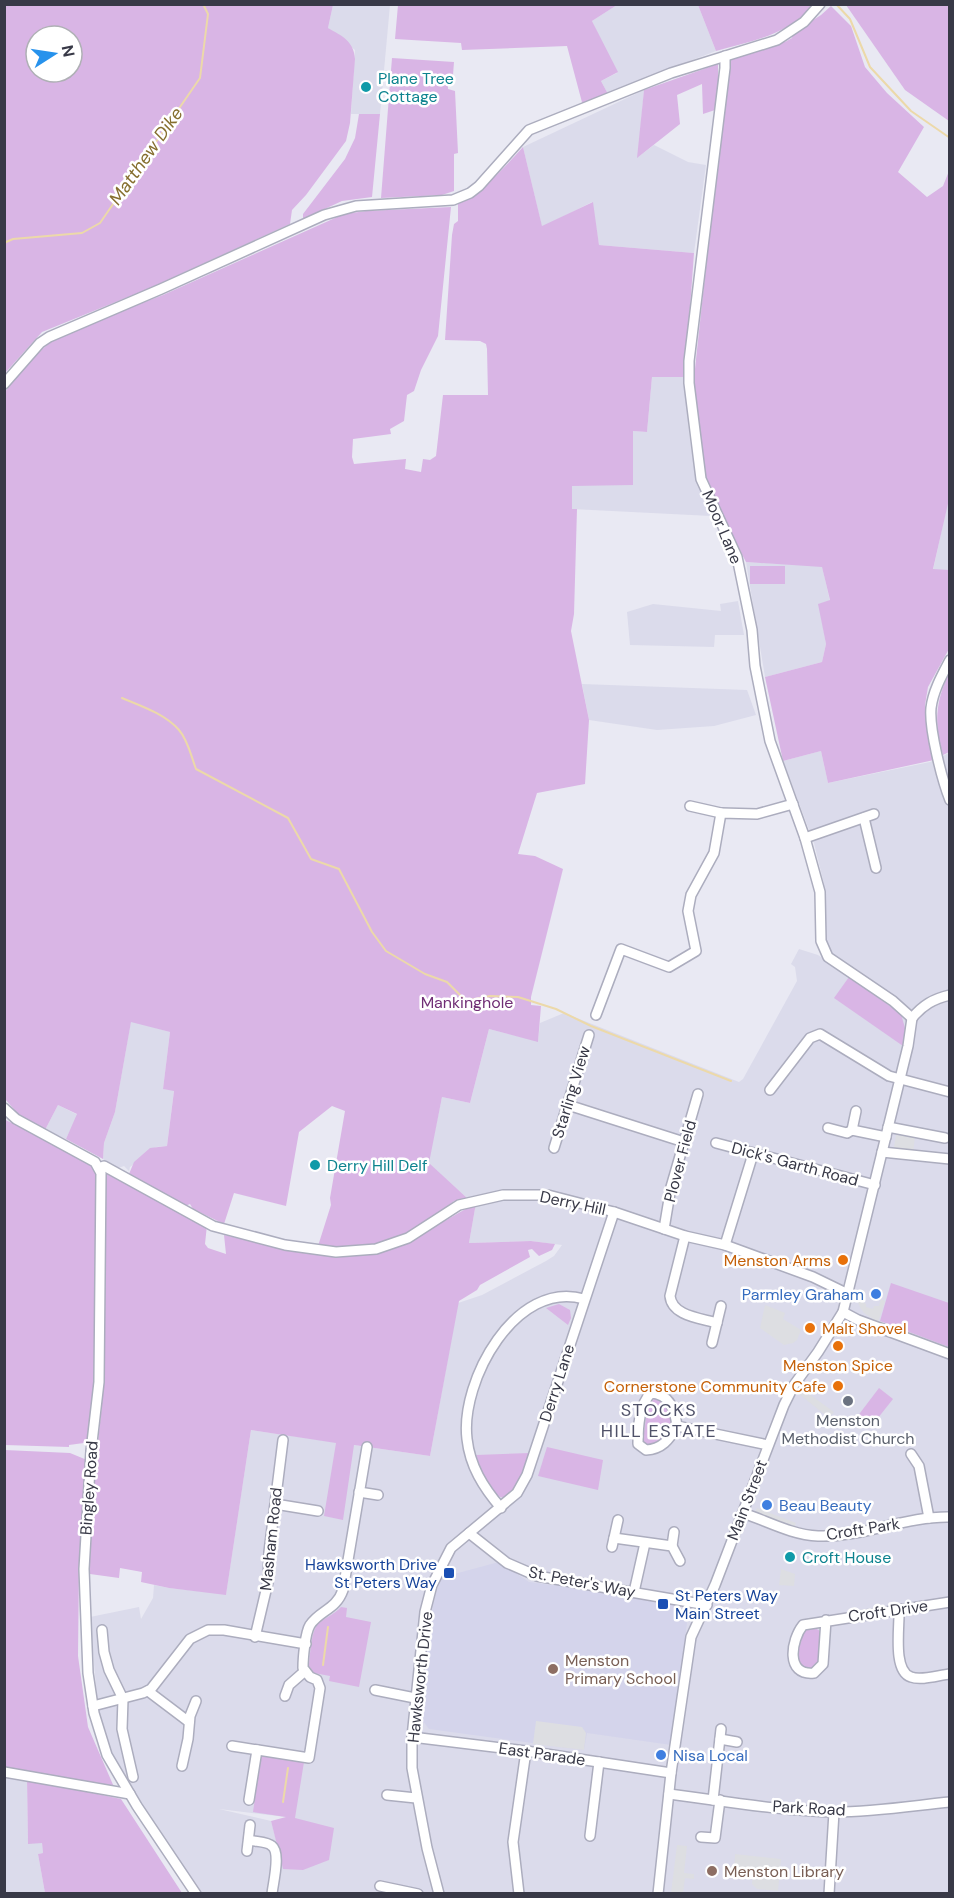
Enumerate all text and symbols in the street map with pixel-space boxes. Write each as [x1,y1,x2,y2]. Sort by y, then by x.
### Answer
north arrow [24,24,84,84]
text: N [57,43,80,59]
place label: Plane Tree Cottage [378,68,454,107]
marker: Plane Tree Cottage [359,80,373,94]
water label: Matthew Dike [103,102,189,210]
street label: Moor Lane [697,487,747,567]
park label: Mankinghole [421,992,513,1013]
street label: Starling View [547,1043,595,1141]
street label: Plover Field [659,1118,701,1204]
street label: Dick's Garth Road [729,1137,861,1191]
place label: Derry Hill Delf [327,1155,427,1176]
marker: Derry Hill Delf [308,1158,322,1172]
street label: Derry Hill [538,1186,608,1220]
place label: Menston Arms [724,1250,831,1271]
marker: Menston Arms [836,1253,850,1267]
place label: Parmley Graham [742,1284,864,1305]
marker: Parmley Graham [869,1287,883,1301]
place label: Malt Shovel [822,1318,907,1339]
marker: Malt Shovel [803,1321,817,1335]
marker: Menston Spice [831,1339,845,1353]
street label: Derry Lane [535,1341,579,1425]
place label: Menston Spice [783,1355,893,1376]
place label: Cornerstone Community Cafe [604,1376,826,1397]
marker: Cornerstone Community Cafe [831,1379,845,1393]
marker: Menston Methodist Church [841,1394,855,1408]
district label: STOCKS HILL ESTATE [601,1398,717,1443]
place label: Menston Methodist Church [781,1410,915,1449]
street label: Bingley Road [75,1440,103,1536]
street label: Main Street [722,1457,772,1543]
street label: Masham Road [255,1486,287,1592]
place label: Beau Beauty [779,1495,872,1516]
marker: Beau Beauty [760,1498,774,1512]
street label: Croft Park [825,1513,901,1545]
place label: Croft House [802,1547,891,1568]
marker: Croft House [783,1550,797,1564]
place label: Hawksworth Drive St Peters Way [305,1554,437,1593]
street label: St. Peter's Way [527,1561,637,1603]
marker: Hawksworth Drive St Peters Way [442,1566,456,1580]
place label: St Peters Way Main Street [675,1585,778,1624]
street label: Croft Drive [847,1595,929,1627]
marker: St Peters Way Main Street [656,1597,670,1611]
street label: Hawksworth Drive [403,1610,437,1744]
place label: Menston Primary School [565,1650,676,1689]
marker: Menston Primary School [546,1662,560,1676]
street label: East Parade [497,1738,587,1770]
place label: Nisa Local [673,1745,748,1766]
marker: Nisa Local [654,1748,668,1762]
street label: Park Road [772,1796,846,1820]
place label: Menston Library [724,1861,844,1882]
marker: Menston Library [705,1864,719,1878]

